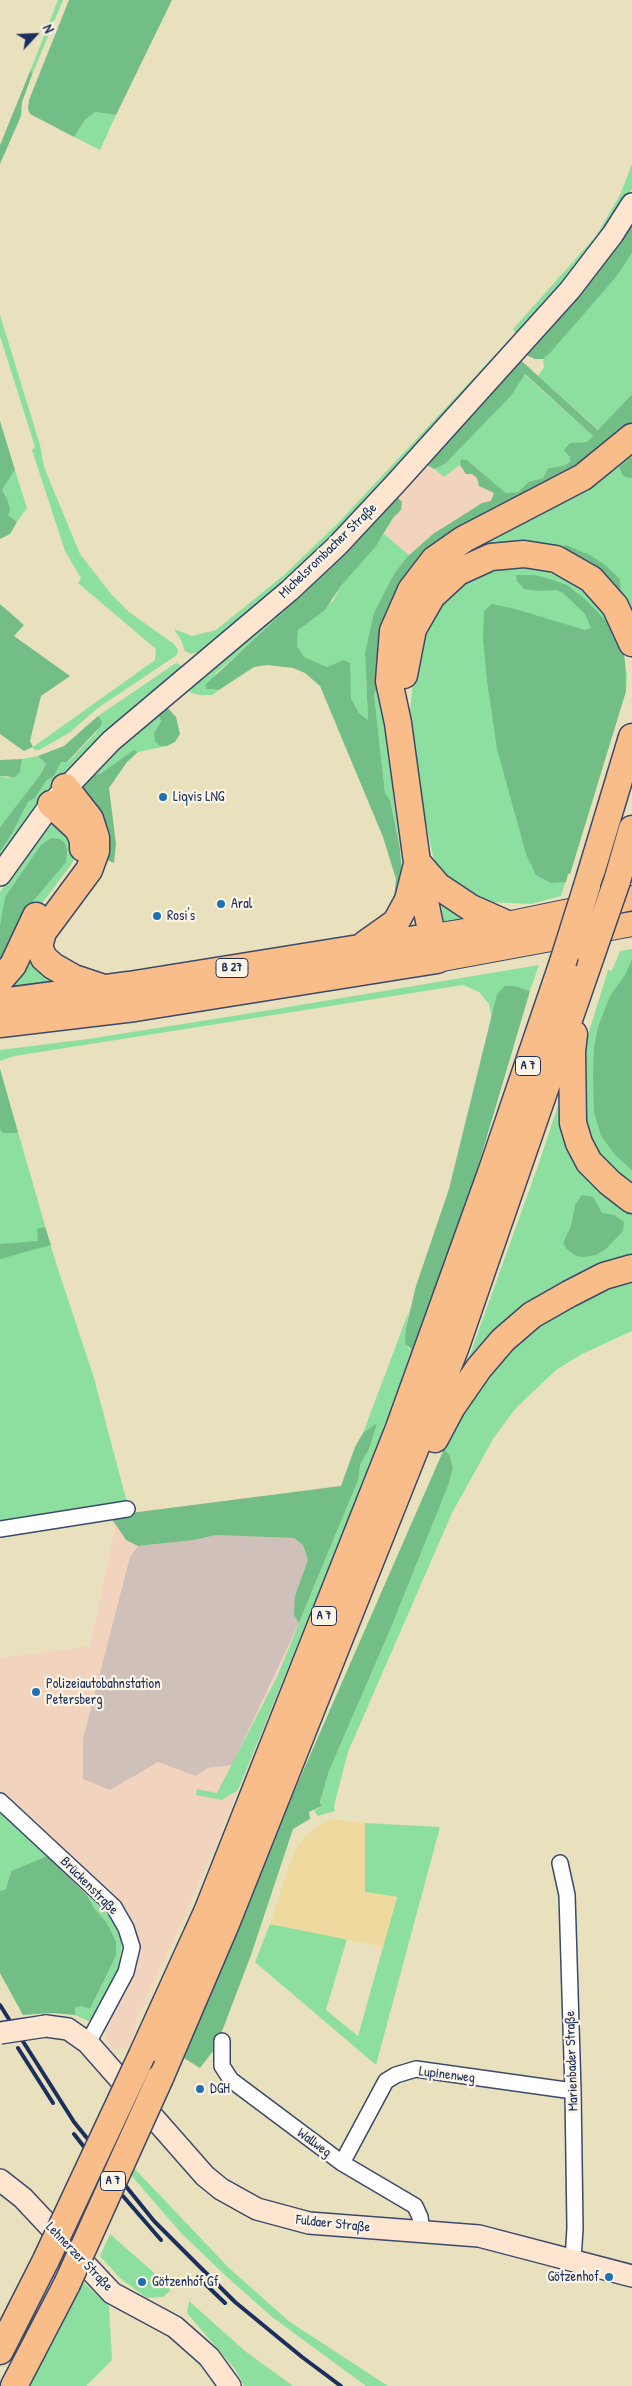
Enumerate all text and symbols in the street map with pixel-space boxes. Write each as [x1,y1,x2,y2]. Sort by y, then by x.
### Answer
north arrow [10,10,60,60]
text: N [39,21,59,36]
street label: Michelsrombacher Straße [275,500,381,602]
place label: Liqvis LNG [173,789,225,805]
marker: Liqvis LNG [157,791,169,803]
place label: Aral [231,896,252,912]
marker: Aral [215,898,227,910]
place label: Rosi's [167,908,195,924]
marker: Rosi's [151,910,163,922]
road number: B 27 [216,958,248,978]
road number: A 7 [516,1056,540,1076]
road number: A 7 [312,1606,336,1625]
place label: Polizeiautobahnstation Petersberg [46,1676,161,1708]
marker: Polizeiautobahnstation Petersberg [30,1686,42,1698]
street label: Brückenstraße [56,1853,122,1919]
street label: Marienbader Straße [562,2011,582,2111]
street label: Lupinenweg [418,2063,476,2087]
place label: DGH [210,2081,230,2097]
marker: DGH [194,2083,206,2095]
street label: Wallweg [294,2125,334,2161]
road number: A 7 [100,2172,126,2190]
street label: Fuldaer Straße [295,2212,371,2236]
street label: Lehnerzer Straße [42,2219,116,2295]
place label: Götzenhof [547,2269,599,2285]
marker: Götzenhof [603,2271,615,2283]
place label: Götzenhof Gf [152,2274,219,2290]
marker: Götzenhof Gf [136,2276,148,2288]

